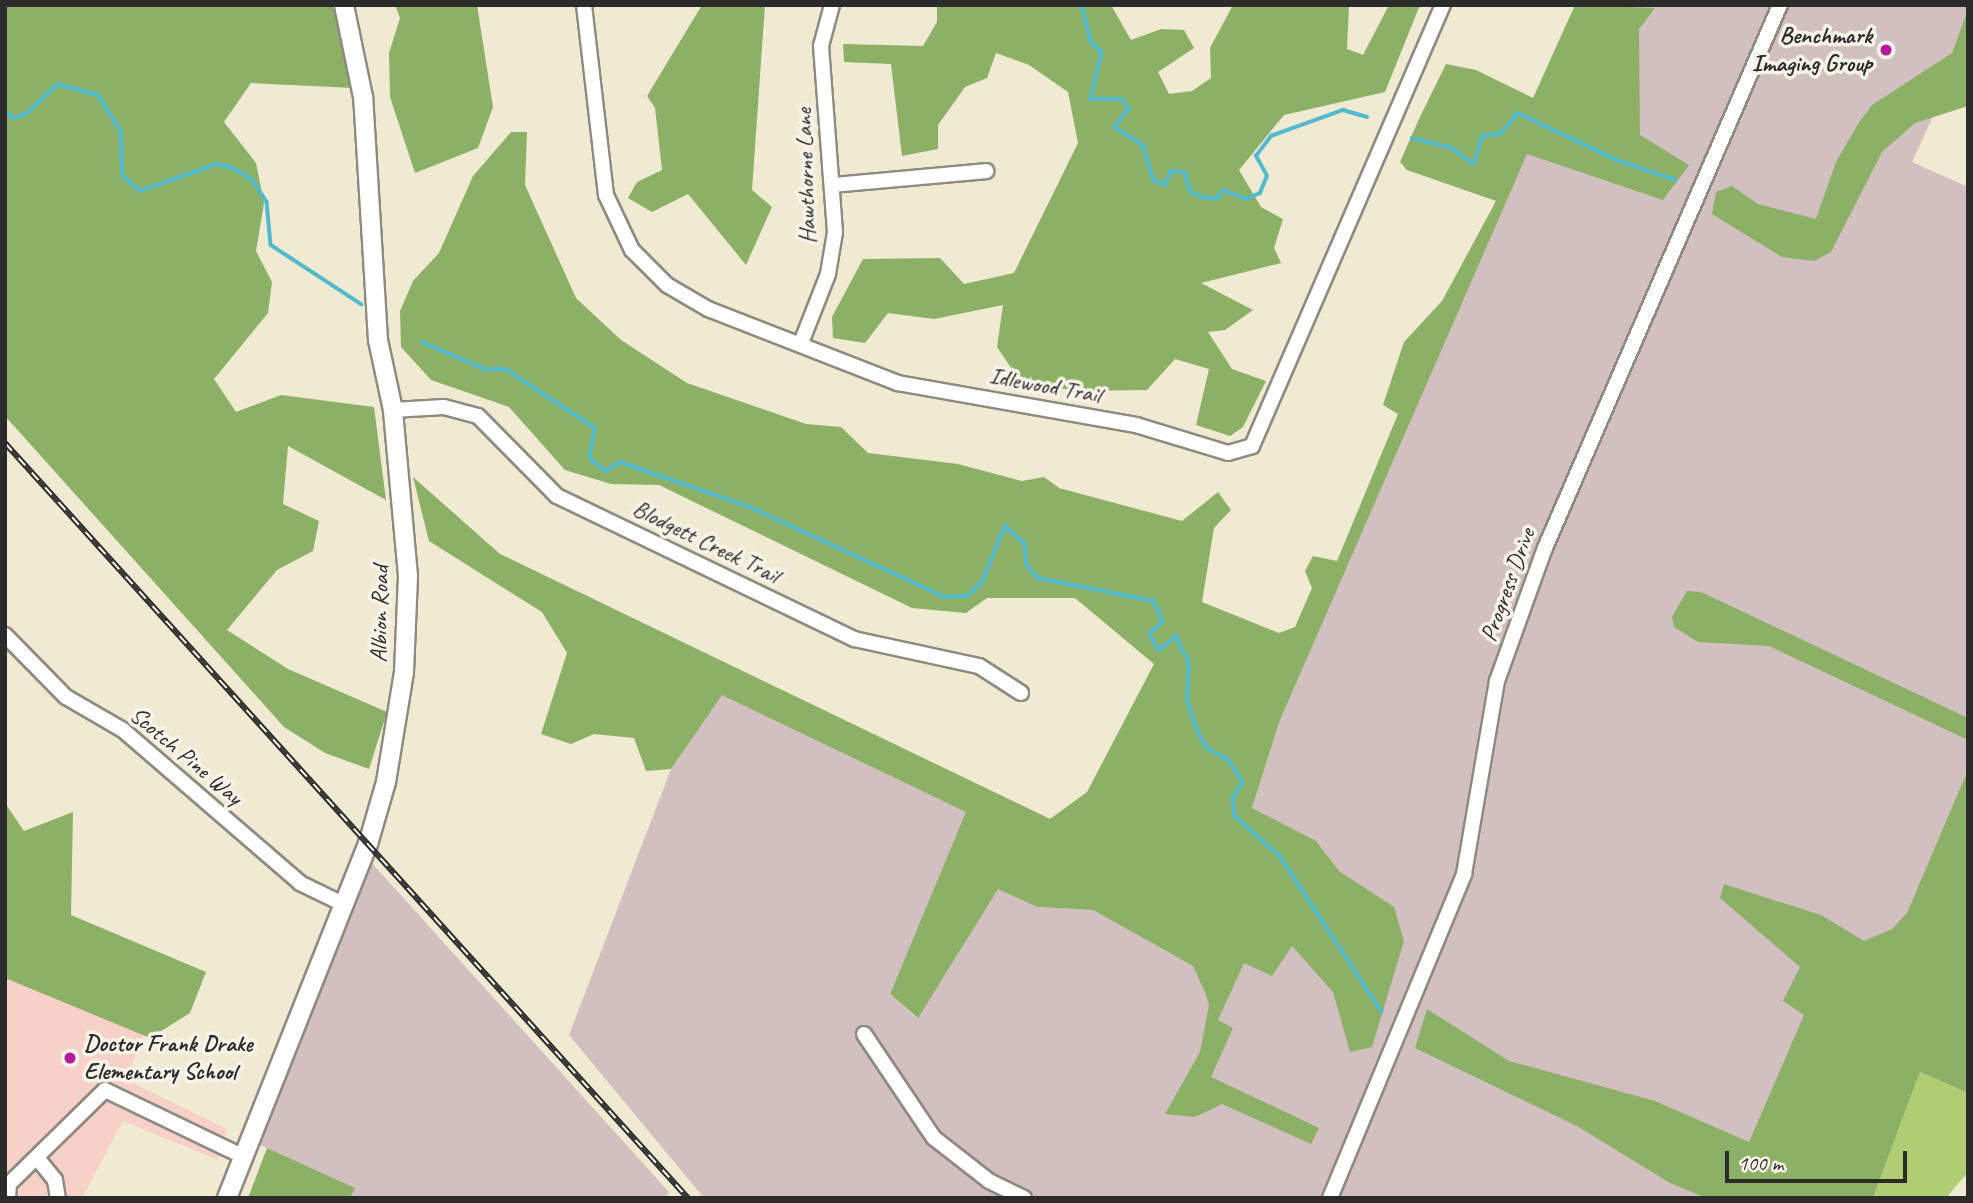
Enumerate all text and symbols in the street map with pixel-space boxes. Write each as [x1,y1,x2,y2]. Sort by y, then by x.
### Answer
place label: Benchmark Imaging Group [1752,22,1872,78]
marker: Benchmark Imaging Group [1878,42,1894,58]
street label: Hawthorne Lane [789,108,823,244]
street label: Idlewood Trail [987,362,1103,410]
street label: Blodgett Creek Trail [628,494,784,590]
street label: Progress Drive [1474,524,1542,646]
street label: Albion Road [365,566,395,662]
street label: Scotch Pine Way [124,701,248,811]
place label: Doctor Frank Drake Elementary School [84,1030,253,1086]
marker: Doctor Frank Drake Elementary School [62,1050,78,1066]
scale bar [1728,1136,1910,1180]
text: 100 m [1738,1150,1783,1176]

